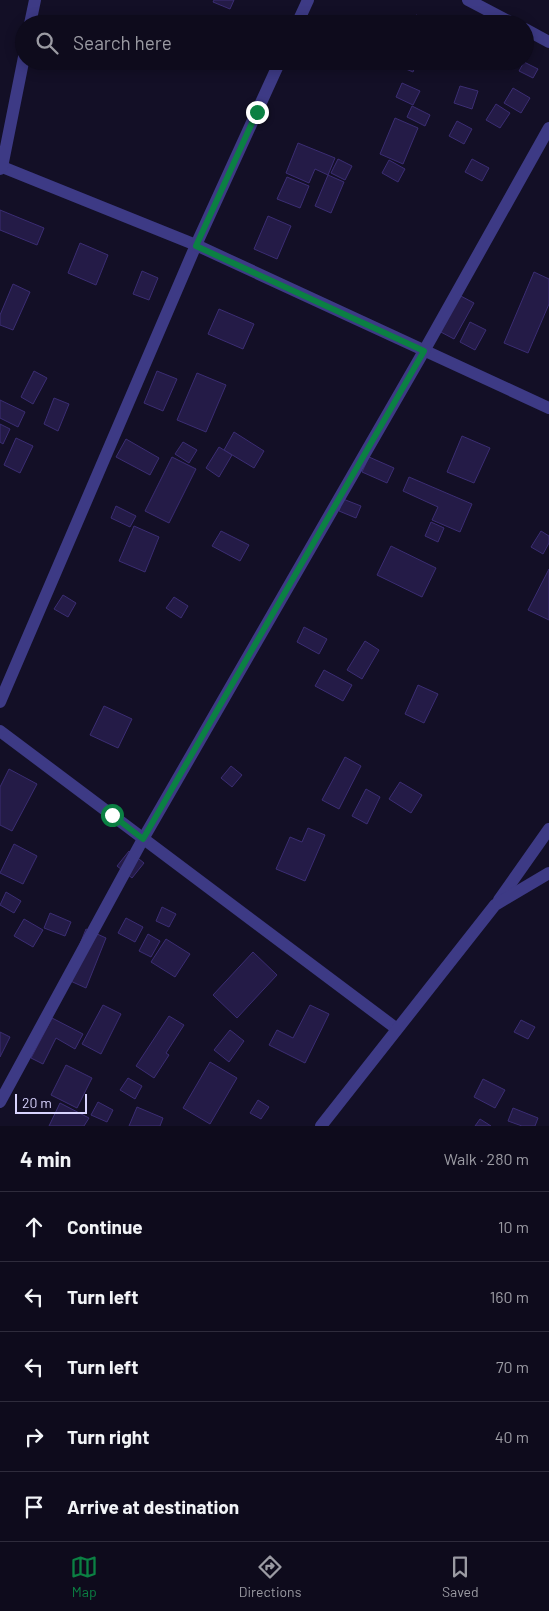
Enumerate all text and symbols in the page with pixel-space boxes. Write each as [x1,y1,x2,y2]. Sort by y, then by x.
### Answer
search box [15,15,534,70]
icon: search [33,29,61,57]
text: Search here [73,31,172,54]
route end [246,101,269,124]
route start [101,804,124,827]
scale bar [15,1091,88,1114]
text: 20 m [22,1094,52,1111]
text: 4 min [20,1146,71,1171]
text: Walk · 280 m [444,1149,529,1168]
icon: ahead [20,1213,48,1241]
text: Continue [67,1215,143,1238]
text: 10 m [498,1217,529,1236]
icon: left [20,1283,48,1311]
text: Turn left [67,1285,138,1308]
text: 160 m [490,1287,529,1306]
icon: left [20,1353,48,1381]
text: Turn left [67,1355,138,1378]
text: 70 m [496,1357,529,1376]
icon: right [20,1423,48,1451]
text: Turn right [67,1425,149,1448]
text: 40 m [495,1427,529,1446]
icon: arrive [20,1493,48,1521]
text: Arrive at destination [67,1495,239,1518]
tab: Map [70,1553,98,1600]
tab: Directions [239,1553,301,1600]
tab: Saved [442,1553,479,1600]

